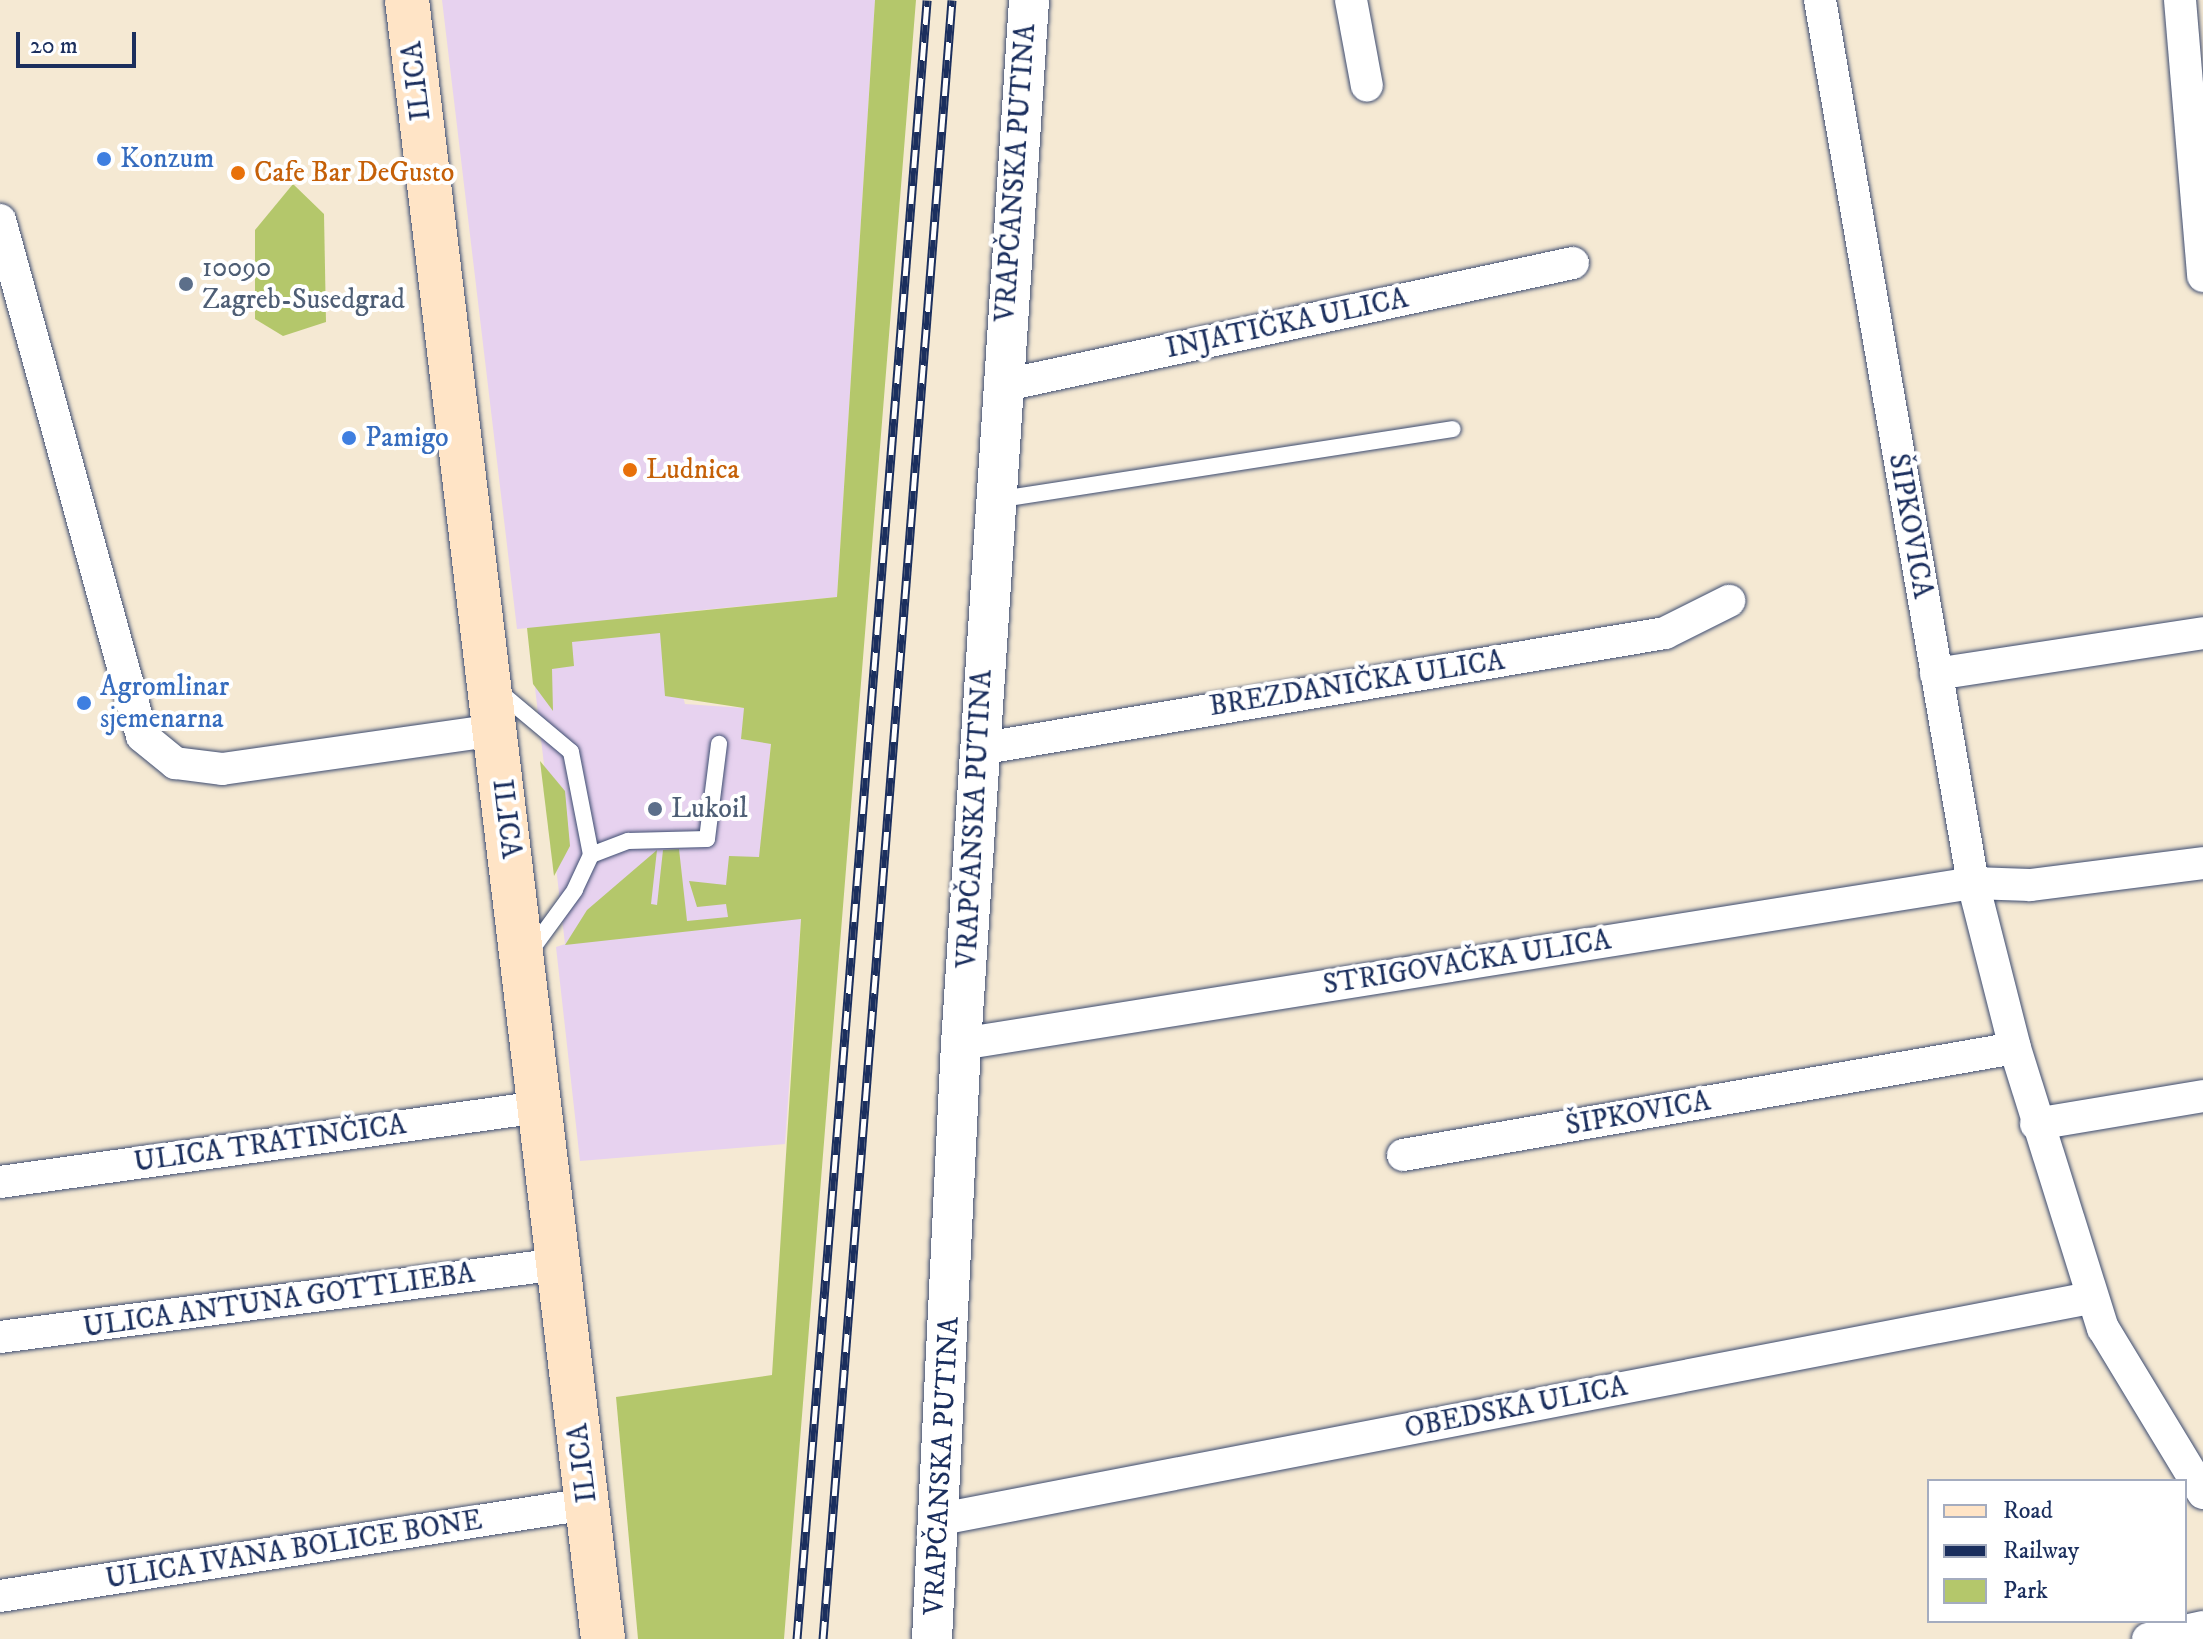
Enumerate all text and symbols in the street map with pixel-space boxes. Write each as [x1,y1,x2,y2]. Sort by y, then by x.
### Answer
scale bar [20,16,140,66]
street label: VRAPČANSKA PUTINA [989,23,1043,323]
text: 20 m [30,31,78,61]
street label: ILICA [395,40,439,122]
place label: Konzum [120,142,214,176]
marker: Konzum [95,150,113,168]
place label: Cafe Bar DeGusto [254,156,454,190]
marker: Cafe Bar DeGusto [229,164,247,182]
place label: 10090 Zagreb-Susedgrad [202,251,405,317]
marker: 10090 Zagreb-Susedgrad [177,275,195,293]
street label: INJATIČKA ULICA [1163,282,1411,366]
place label: Pamigo [365,421,449,455]
marker: Pamigo [340,429,358,447]
street label: ŠIPKOVICA [1881,451,1939,601]
place label: Ludnica [646,453,739,487]
marker: Ludnica [621,461,639,479]
street label: BREZDANIČKA ULICA [1207,644,1507,724]
street label: VRAPČANSKA PUTINA [950,669,1000,969]
place label: Agromlinar sjemenarna [100,670,229,736]
marker: Agromlinar sjemenarna [75,694,93,712]
street label: ILICA [484,778,528,860]
place label: Lukoil [671,792,748,826]
marker: Lukoil [646,800,664,818]
street label: STRIGOVAČKA ULICA [1321,924,1613,1002]
street label: ŠIPKOVICA [1563,1085,1713,1143]
street label: ULICA TRATINČICA [132,1108,408,1180]
street label: ULICA ANTUNA GOTTLIEBA [81,1257,477,1345]
street label: VRAPČANSKA PUTINA [917,1316,967,1616]
street label: OBEDSKA ULICA [1402,1370,1630,1446]
street label: ILICA [561,1422,605,1504]
legend [1927,1479,2187,1623]
text: Road [2003,1496,2053,1526]
street label: ULICA IVANA BOLICE BONE [103,1504,485,1596]
text: Railway [2003,1536,2079,1566]
text: Park [2003,1576,2048,1606]

